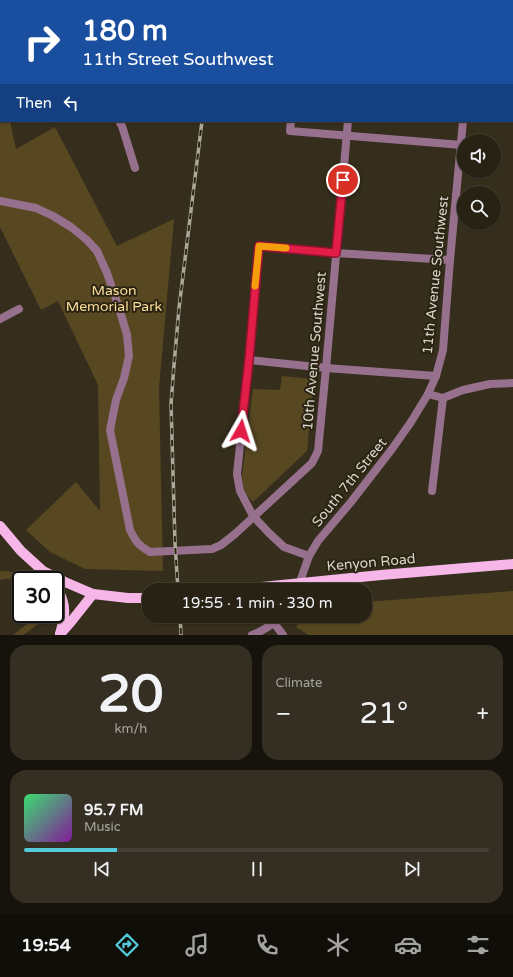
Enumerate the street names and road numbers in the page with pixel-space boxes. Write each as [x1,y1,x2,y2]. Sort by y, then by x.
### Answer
street label: 11th Avenue Southwest [419,194,452,355]
street label: 10th Avenue Southwest [299,270,330,431]
street label: South 7th Street [308,434,391,530]
street label: Kenyon Road [326,550,416,575]

